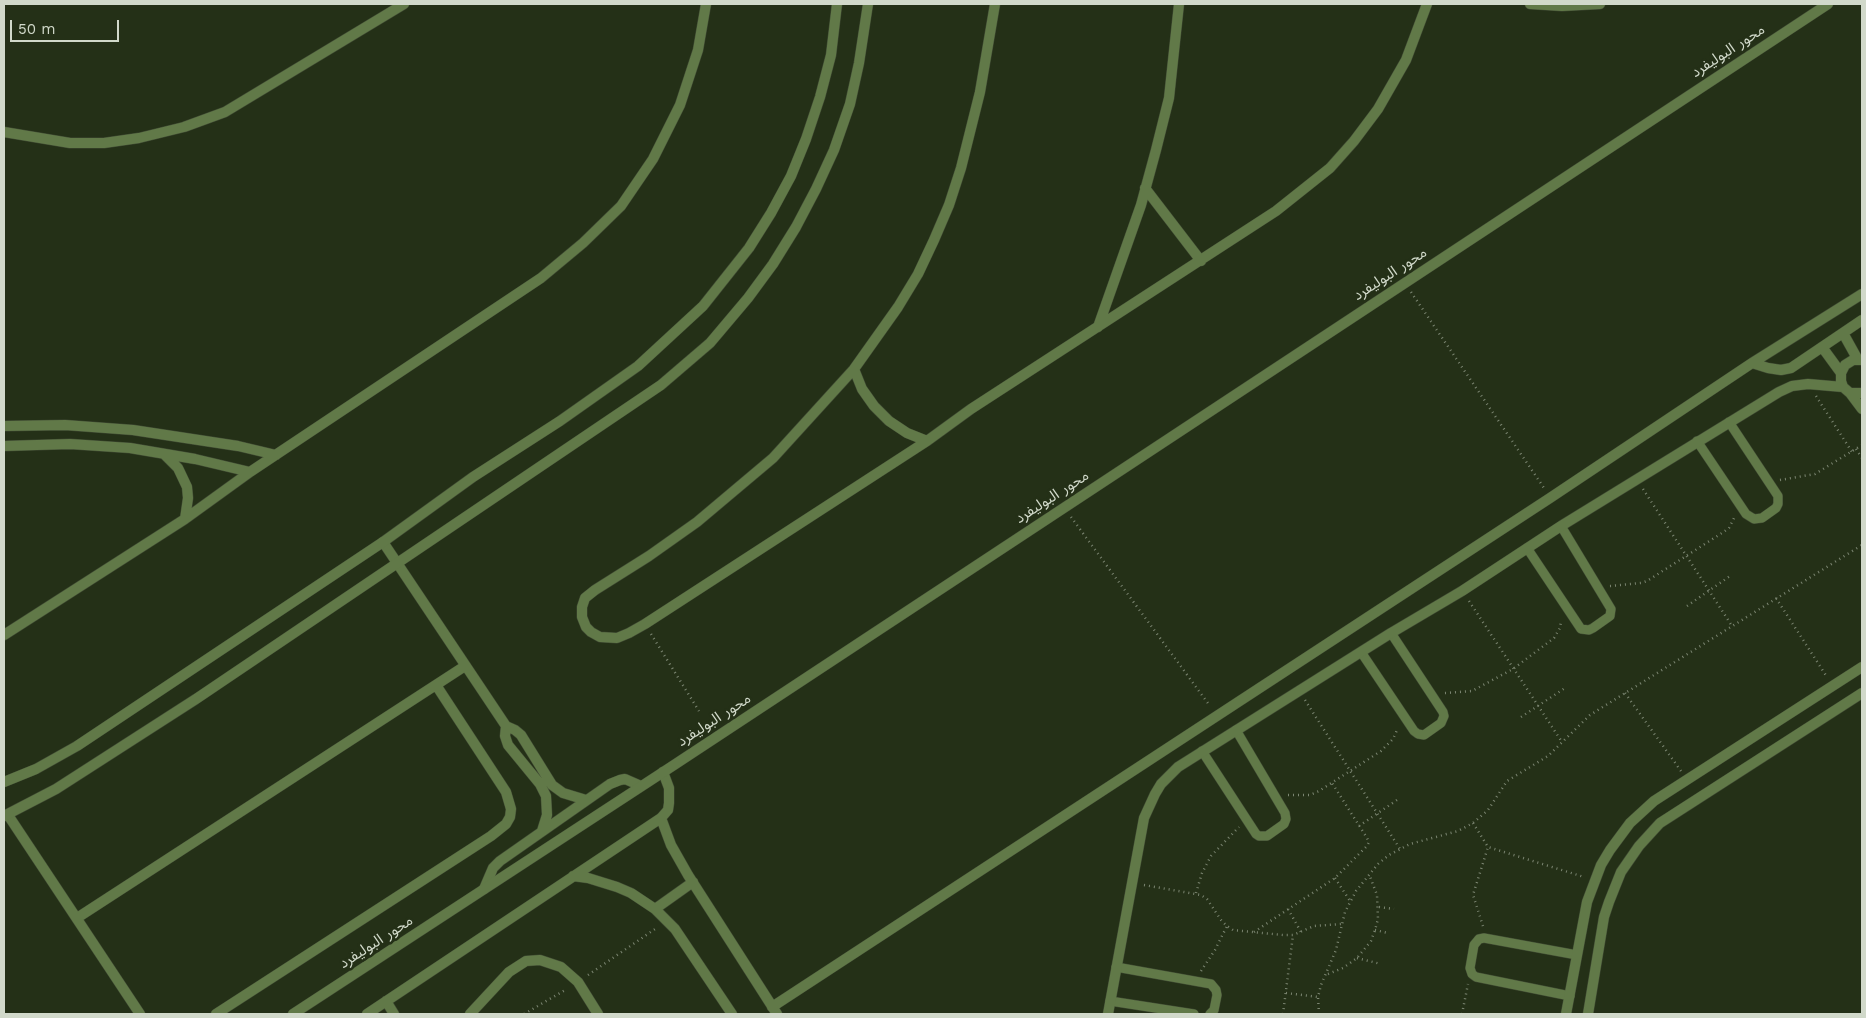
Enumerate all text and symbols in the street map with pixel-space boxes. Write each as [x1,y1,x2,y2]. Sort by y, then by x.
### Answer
scale bar [12,10,121,42]
text: 50 m [18,20,55,38]
street label: محور البوليفرد [1688,20,1768,82]
street label: محور البوليفرد [1350,243,1430,305]
street label: محور البوليفرد [1012,466,1092,528]
street label: محور البوليفرد [674,689,754,751]
street label: محور البوليفرد [336,911,416,973]

